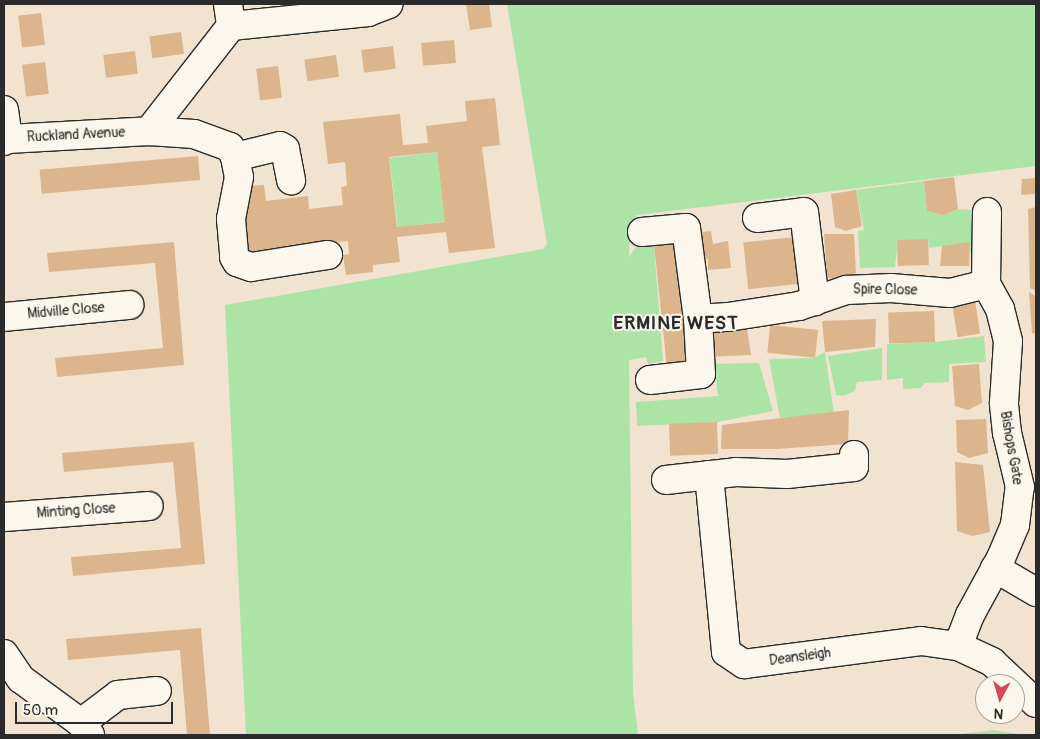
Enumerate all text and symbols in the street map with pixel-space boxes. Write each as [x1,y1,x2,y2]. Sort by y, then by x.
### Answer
street label: Ruckland Avenue [26,124,126,146]
street label: Spire Close [853,281,917,299]
street label: Midville Close [27,299,105,323]
district label: ERMINE WEST [612,313,740,335]
street label: Bishops Gate [996,410,1026,486]
street label: Minting Close [36,500,116,522]
street label: Deansleigh [768,644,832,670]
north arrow [975,674,1025,724]
scale bar [18,692,175,724]
text: 50 m [23,701,58,720]
text: N [993,704,1004,722]

